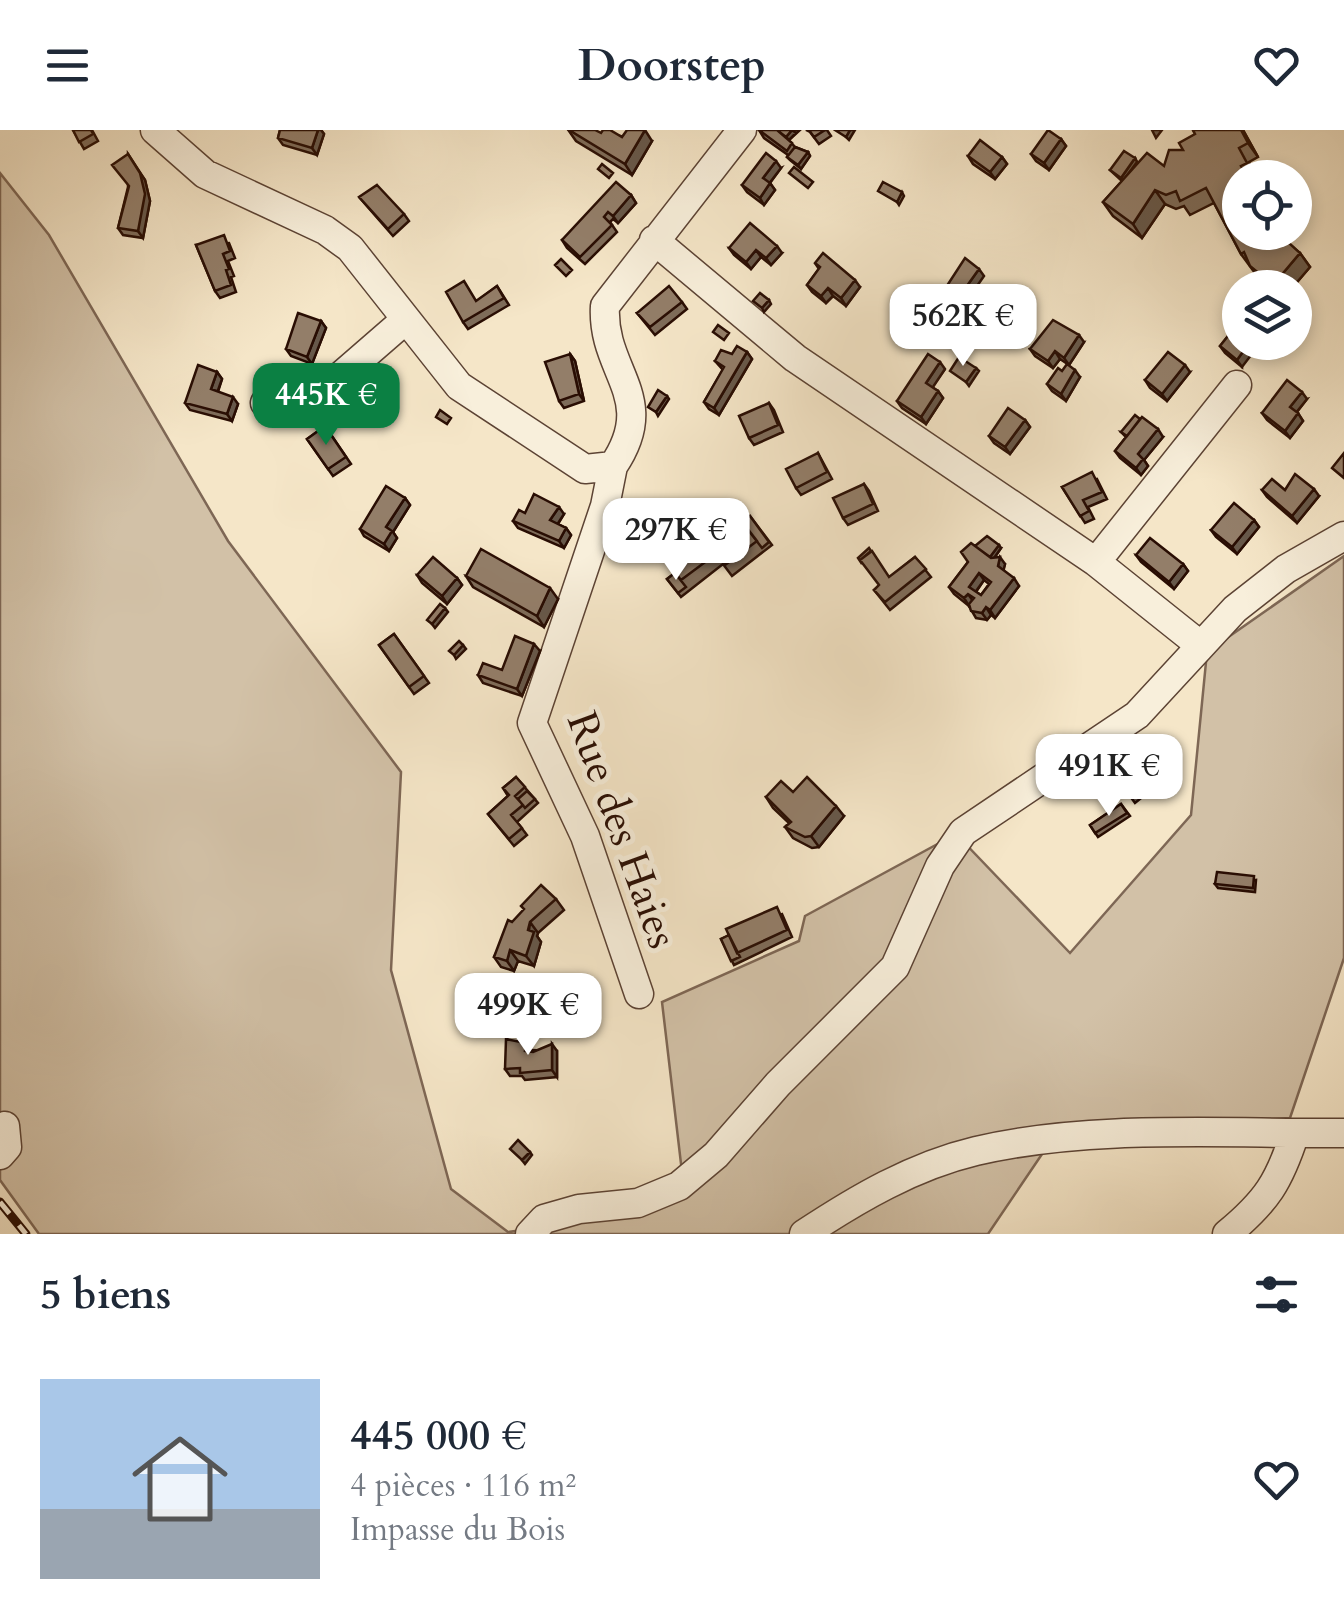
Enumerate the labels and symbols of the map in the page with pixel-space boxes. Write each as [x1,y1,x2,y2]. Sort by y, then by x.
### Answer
pin: 562K € [882,284,1044,369]
pin: 445K € [245,363,407,448]
pin: 297K € [595,498,757,583]
street label: Rue des Haies [553,704,691,956]
pin: 491K € [1028,734,1190,819]
pin: 499K € [447,973,609,1058]

